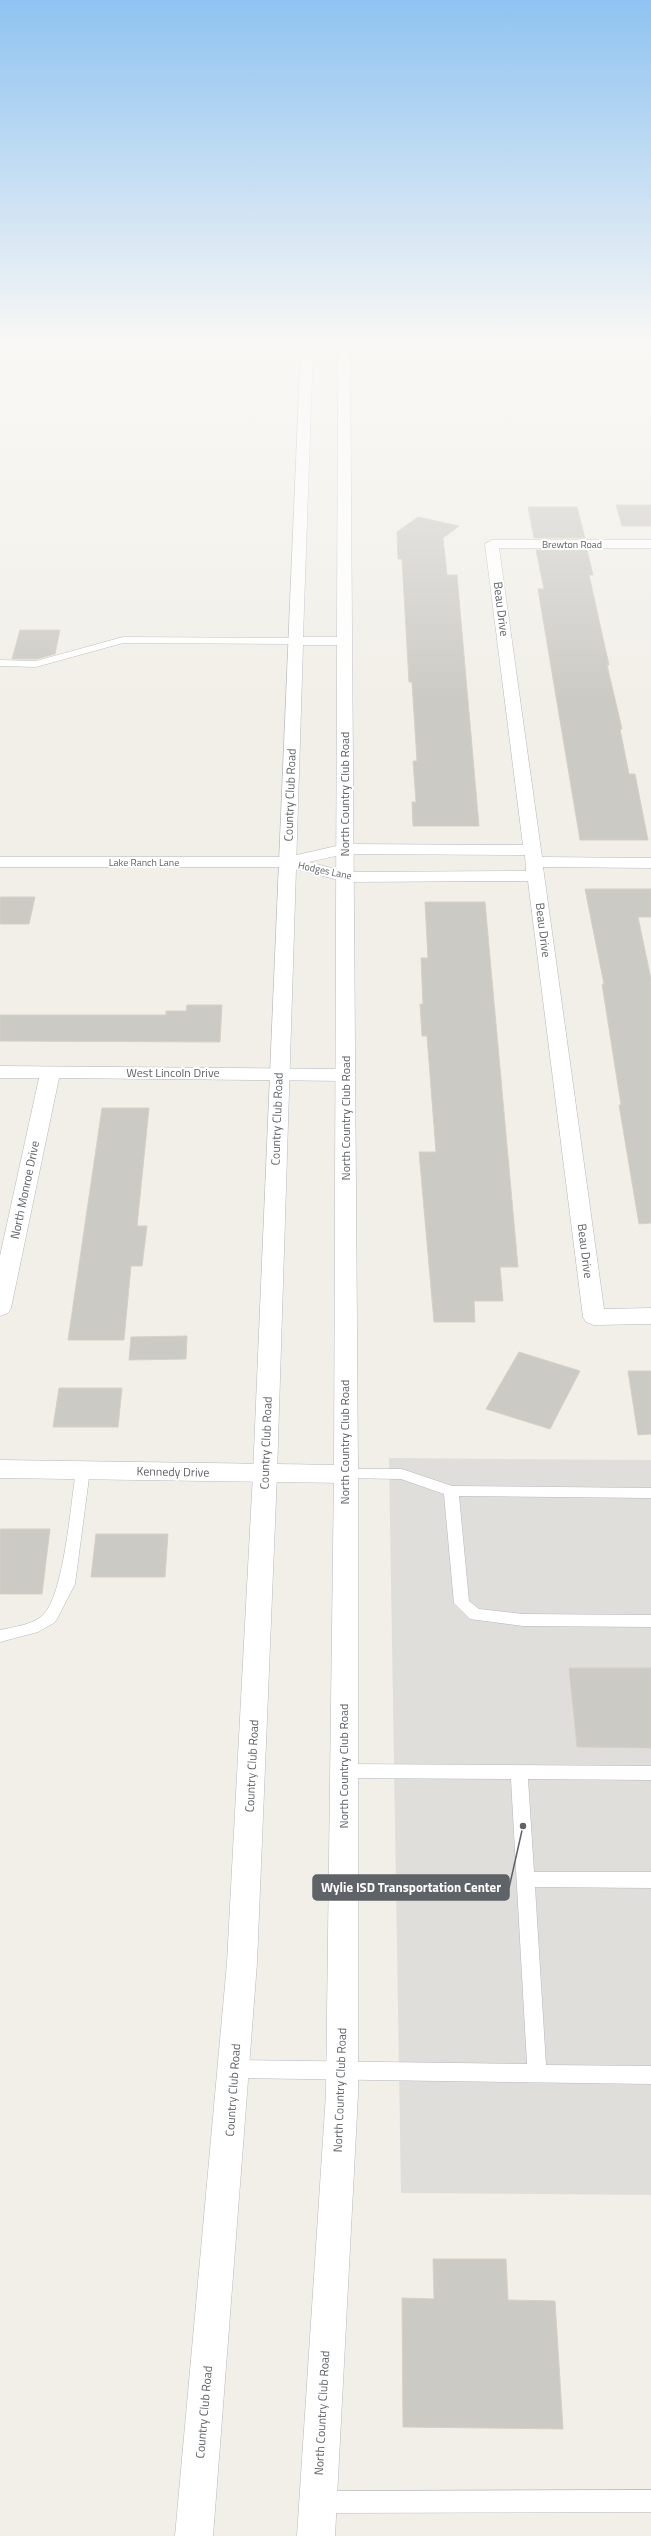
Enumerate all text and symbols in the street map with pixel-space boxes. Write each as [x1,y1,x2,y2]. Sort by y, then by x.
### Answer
street label: Brewton Road [542,537,602,552]
street label: Beau Drive [489,581,514,637]
street label: North Country Club Road [335,732,354,856]
street label: Country Club Road [278,748,301,842]
street label: Lake Ranch Lane [109,855,179,870]
street label: Hodges Lane [297,857,353,883]
street label: Beau Drive [531,902,556,958]
street label: North Country Club Road [336,1056,355,1180]
street label: West Lincoln Drive [126,1063,220,1082]
street label: Country Club Road [265,1072,288,1166]
street label: North Monroe Drive [5,1139,44,1241]
street label: Beau Drive [573,1223,598,1279]
street label: North Country Club Road [335,1380,354,1504]
street label: Country Club Road [254,1396,277,1490]
street label: Kennedy Drive [137,1461,210,1482]
street label: North Country Club Road [334,1704,353,1828]
street label: Country Club Road [240,1719,263,1813]
callout: Wylie ISD Transportation Center [313,1875,509,1900]
text: Wylie ISD Transportation Center [321,1877,501,1897]
street label: North Country Club Road [328,2027,351,2153]
street label: Country Club Road [220,2043,245,2137]
street label: North Country Club Road [309,2350,334,2476]
street label: Country Club Road [190,2365,217,2459]

